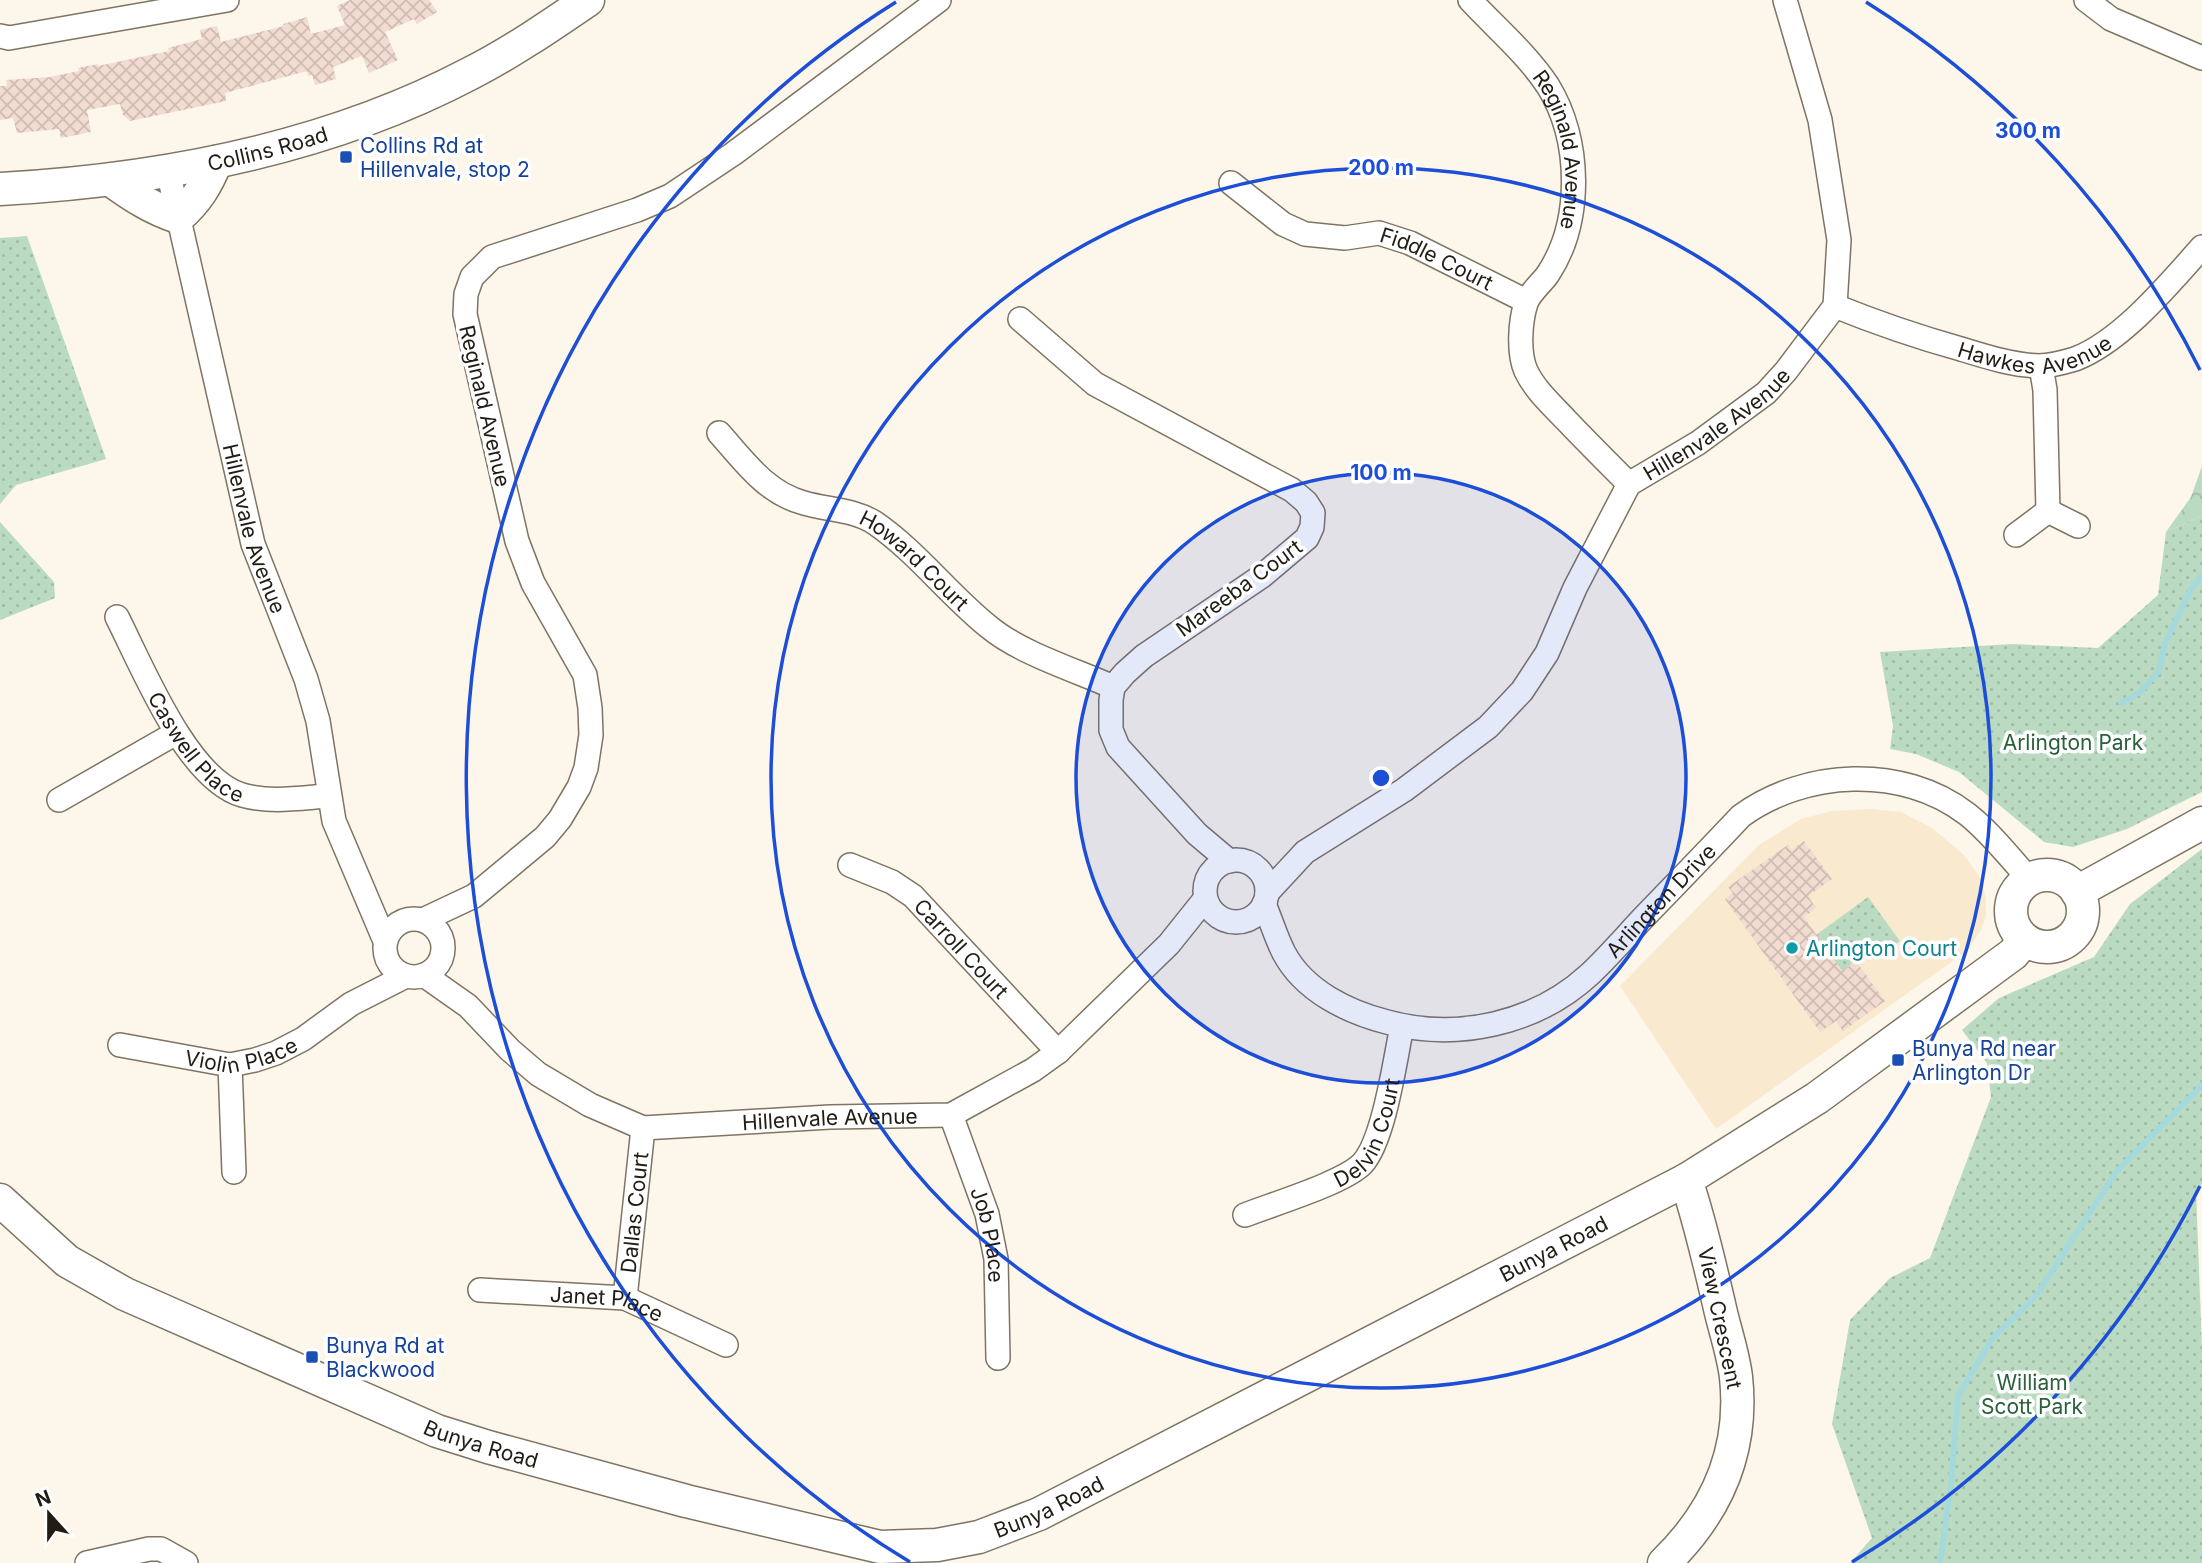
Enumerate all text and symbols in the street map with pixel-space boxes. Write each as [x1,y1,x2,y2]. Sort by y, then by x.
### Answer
street label: Reginald Avenue [1528,65,1586,232]
text: 300 m [1995,118,2061,143]
street label: Collins Road [205,121,331,176]
place label: Collins Rd at Hillenvale, stop 2 [360,133,530,182]
marker: Collins Rd at Hillenvale, stop 2 [338,149,354,165]
text: 200 m [1348,155,1414,180]
street label: Fiddle Court [1377,222,1497,295]
street label: Reginald Avenue [454,323,516,489]
street label: Hawkes Avenue [1955,330,2116,379]
street label: Hillenvale Avenue [1638,363,1795,485]
street label: Hillenvale Avenue [218,441,291,617]
text: 100 m [1350,460,1412,485]
street label: Howard Court [856,505,974,615]
street label: Mareeba Court [1171,534,1307,642]
street label: Caswell Place [143,687,247,807]
park label: Arlington Park [2003,730,2144,755]
centre of rings [1369,766,1393,790]
street label: Arlington Drive [1601,838,1721,963]
street label: Carroll Court [909,893,1014,1003]
place label: Arlington Court [1806,936,1957,961]
marker: Arlington Court [1784,940,1800,956]
street label: Violin Place [183,1032,301,1078]
place label: Bunya Rd near Arlington Dr [1912,1036,2056,1085]
marker: Bunya Rd near Arlington Dr [1890,1052,1906,1068]
street label: Delvin Court [1329,1076,1404,1192]
street label: Hillenvale Avenue [741,1103,918,1135]
street label: Dallas Court [615,1151,653,1274]
street label: Job Place [966,1183,1009,1283]
street label: Bunya Road [1495,1210,1612,1287]
street label: View Crescent [1693,1245,1747,1391]
street label: Janet Place [549,1281,667,1326]
place label: Bunya Rd at Blackwood [326,1333,444,1382]
marker: Bunya Rd at Blackwood [304,1349,320,1365]
park label: William Scott Park [1981,1370,2084,1419]
street label: Bunya Road [420,1414,541,1473]
street label: Bunya Road [990,1470,1108,1543]
north arrow [14,1479,84,1549]
text: N [32,1485,54,1512]

